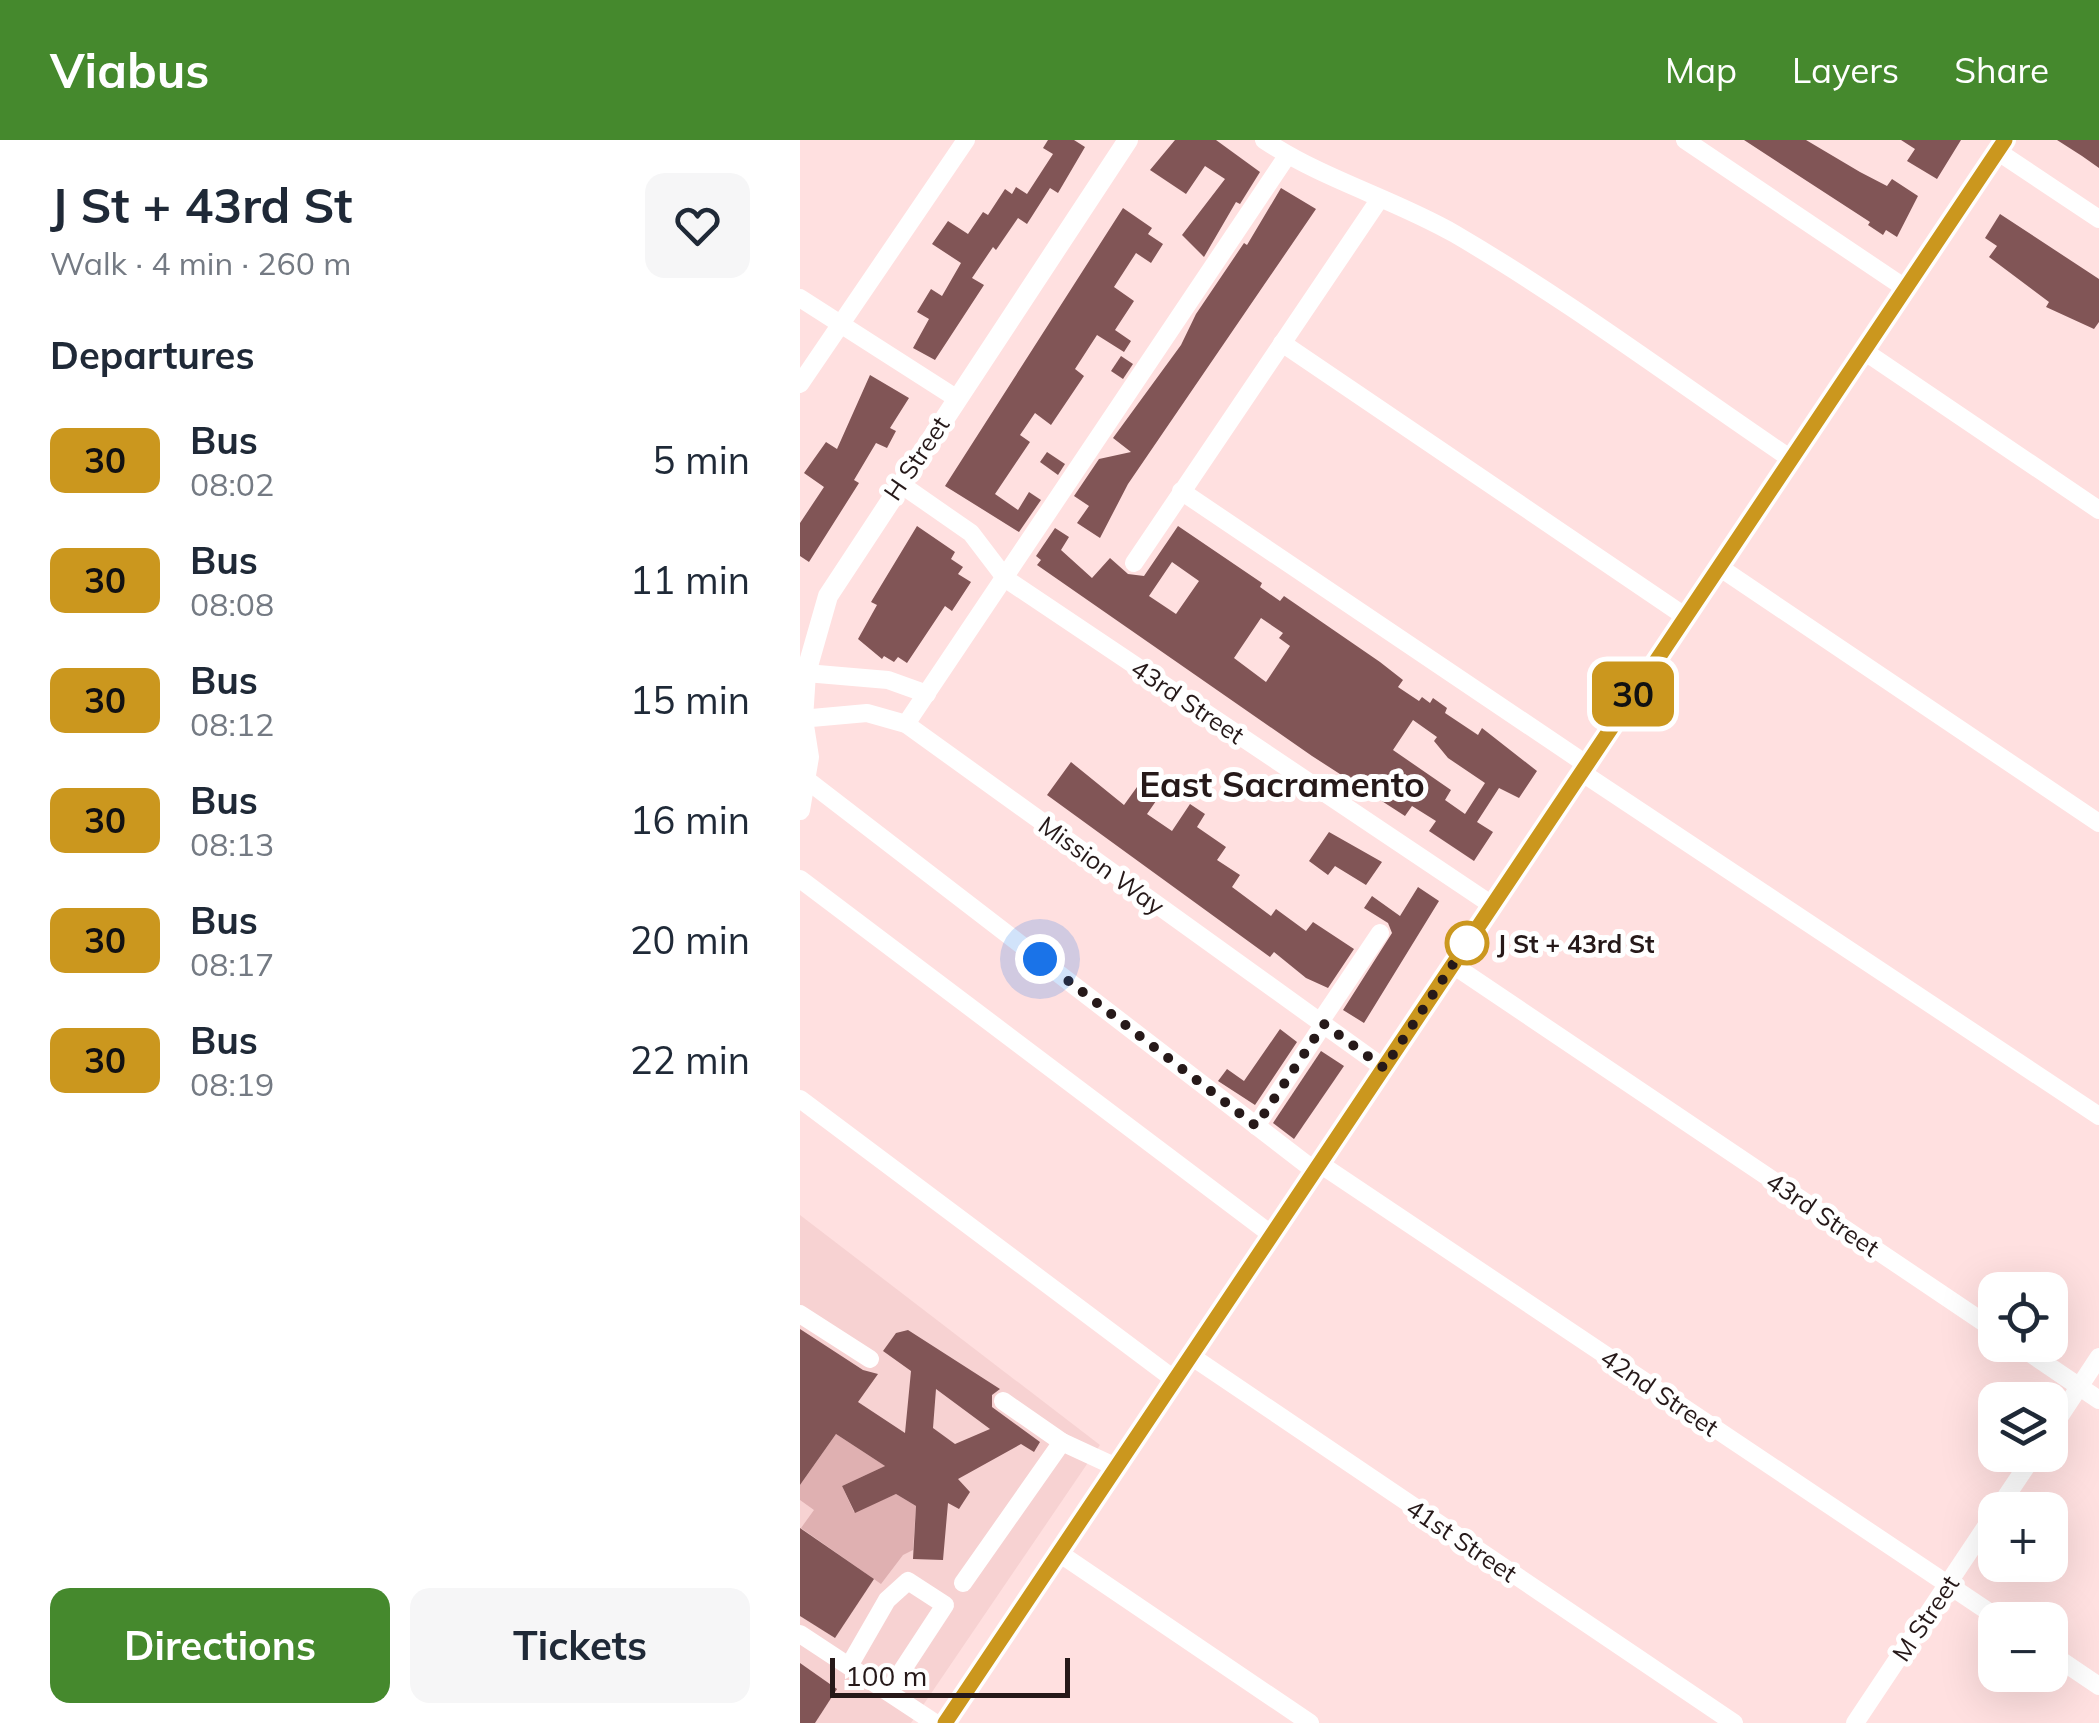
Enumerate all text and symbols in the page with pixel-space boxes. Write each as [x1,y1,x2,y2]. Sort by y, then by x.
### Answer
text: Viabus [50,40,209,100]
text: Map [1665,48,1737,92]
text: Layers [1792,48,1899,92]
text: Share [1954,48,2049,92]
button: heart [645,173,750,278]
text: J St + 43rd St [50,175,352,235]
text: Walk · 4 min · 260 m [50,243,351,283]
text: Departures [50,331,254,379]
street label: H Street [877,410,955,506]
text: Bus [190,416,258,464]
text: 5 min [653,436,750,484]
text: 30 [84,438,126,482]
text: 08:02 [190,464,274,504]
text: Bus [190,536,258,584]
text: 11 min [630,556,750,604]
text: 30 [84,558,126,602]
text: 08:08 [190,584,274,624]
street label: 43rd Street [1126,652,1251,750]
text: Bus [190,656,258,704]
line badge: 30 [1588,662,1678,726]
text: 30 [1612,672,1654,716]
text: 15 min [630,676,750,724]
text: 30 [84,678,126,722]
text: 08:12 [190,704,274,744]
district label: East Sacramento [1139,762,1425,806]
text: Bus [190,776,258,824]
text: 16 min [630,796,750,844]
text: 30 [84,798,126,842]
street label: Mission Way [1033,809,1171,921]
text: 08:13 [190,824,274,864]
text: Bus [190,896,258,944]
text: 20 min [630,916,750,964]
text: 30 [84,918,126,962]
marker: J St + 43rd St [1446,922,1488,964]
place label: J St + 43rd St [1497,928,1655,959]
your location [1015,934,1065,984]
text: 08:17 [190,944,274,984]
text: Bus [190,1016,258,1064]
text: 22 min [630,1036,750,1084]
text: 30 [84,1038,126,1082]
text: 08:19 [190,1064,274,1104]
street label: 43rd Street [1761,1165,1886,1263]
map controls [1978,1272,2068,1692]
button: locate [1978,1272,2068,1362]
street label: 42nd Street [1595,1341,1725,1443]
button: layers [1978,1382,2068,1472]
street label: 41st Street [1401,1492,1523,1588]
button: + [1978,1492,2068,1582]
street label: M Street [1885,1569,1965,1667]
button: Directions [50,1588,390,1703]
button: Tickets [410,1588,750,1703]
button: − [1978,1602,2068,1692]
scale bar [830,1653,1070,1698]
text: 100 m [845,1658,927,1693]

